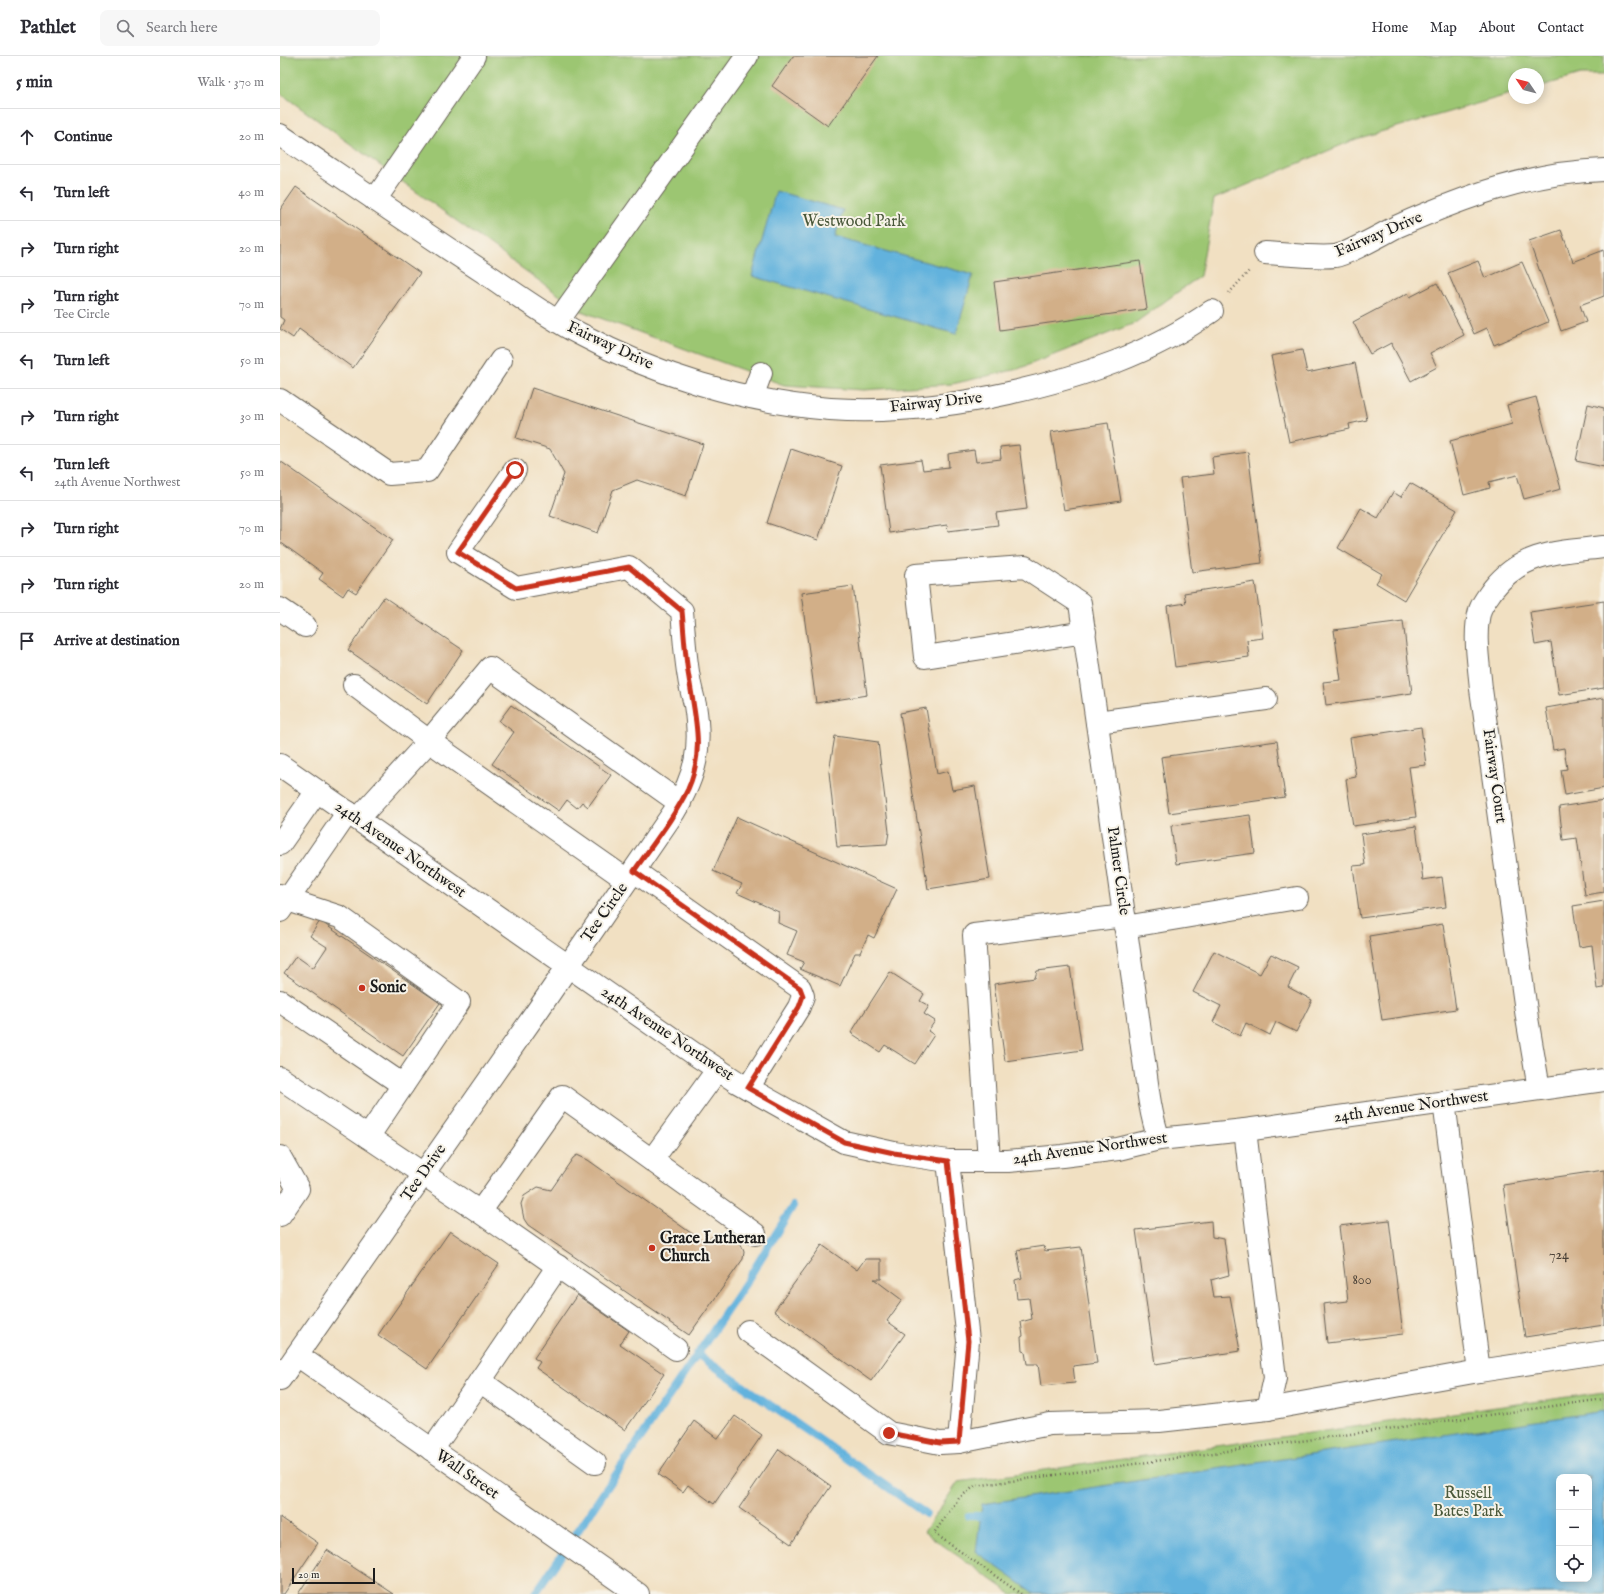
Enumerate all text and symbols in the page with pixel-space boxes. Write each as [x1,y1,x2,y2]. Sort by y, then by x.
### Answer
search box [100,10,380,46]
text: Pathlet [20,16,76,40]
icon: search [114,17,136,39]
text: Search here [146,18,218,37]
text: Home [1372,19,1408,37]
text: Map [1430,19,1457,37]
text: About [1479,19,1515,37]
text: Contact [1537,19,1584,37]
north arrow [1508,68,1544,104]
text: 5 min [16,72,53,93]
text: Walk · 370 m [198,74,264,91]
icon: ahead [16,126,38,148]
text: Continue [54,127,112,146]
text: 20 m [239,128,264,145]
icon: left [16,182,38,204]
text: Turn left [54,183,110,202]
text: 40 m [238,184,264,201]
street label: Fairway Drive [1332,208,1426,262]
park label: Westwood Park [802,212,906,232]
icon: right [16,238,38,260]
text: Turn right [54,239,119,258]
text: 20 m [239,240,264,257]
text: Turn right [54,287,119,306]
icon: right [16,294,38,316]
text: 70 m [239,296,264,313]
text: Tee Circle [54,306,110,323]
street label: Fairway Drive [564,317,656,375]
icon: left [16,350,38,372]
text: Turn left [54,351,110,370]
text: 50 m [240,352,264,369]
street label: Fairway Drive [889,388,983,418]
icon: right [16,406,38,428]
text: Turn right [54,407,119,426]
text: 30 m [240,408,264,425]
text: Turn left [54,455,110,474]
route start [506,461,524,479]
icon: left [16,462,38,484]
text: 50 m [240,464,264,481]
text: 24th Avenue Northwest [54,474,181,491]
icon: right [16,518,38,540]
text: Turn right [54,519,119,538]
text: 70 m [239,520,264,537]
icon: right [16,574,38,596]
text: Turn right [54,575,119,594]
text: 20 m [239,576,264,593]
icon: arrive [16,630,38,652]
text: Arrive at destination [54,631,180,650]
street label: Fairway Court [1477,727,1511,825]
street label: 24th Avenue Northwest [330,797,470,903]
street label: Palmer Circle [1102,825,1134,917]
street label: Tee Circle [577,879,633,947]
place label: Sonic [370,978,407,998]
street label: 24th Avenue Northwest [597,982,738,1086]
marker: Sonic [357,983,367,993]
street label: 24th Avenue Northwest [1332,1086,1490,1128]
street label: 24th Avenue Northwest [1011,1128,1169,1170]
street label: Tee Drive [397,1140,451,1206]
place label: Grace Lutheran Church [660,1229,766,1267]
marker: Grace Lutheran Church [647,1243,657,1253]
house number: 724 [1549,1246,1569,1264]
house number: 800 [1352,1271,1372,1289]
route end [880,1424,898,1442]
street label: Wall Street [431,1446,503,1504]
map controls [1556,1474,1592,1582]
button: + [1556,1474,1592,1510]
park label: Russell Bates Park [1433,1484,1503,1522]
button: − [1556,1510,1592,1546]
button: locate [1556,1546,1592,1582]
scale bar [292,1566,375,1585]
text: 20 m [298,1568,319,1582]

